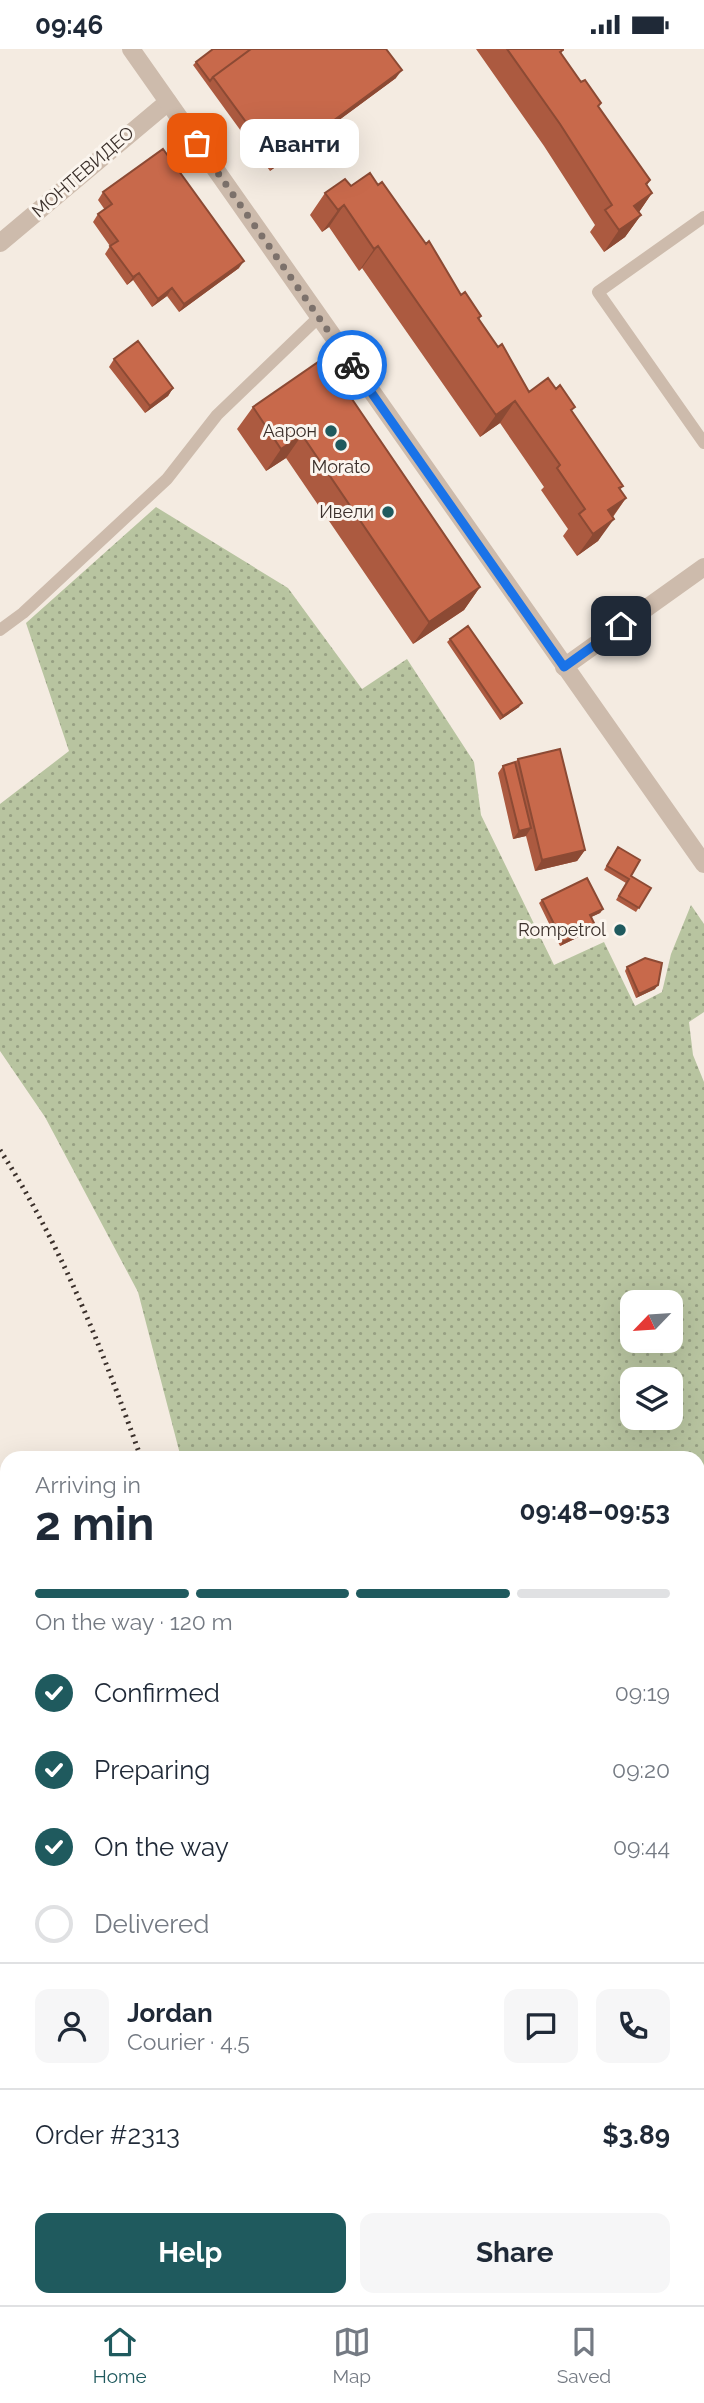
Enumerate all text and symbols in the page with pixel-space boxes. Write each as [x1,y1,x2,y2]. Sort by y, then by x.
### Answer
text: 09:46 [35,10,103,40]
pin [167,113,227,173]
callout: Аванти [239,119,358,168]
street label: МОНТЕВИДЕО [28,122,138,222]
icon: bag [178,124,216,162]
text: Аванти [259,130,340,157]
courier [317,330,387,400]
icon: bike [333,346,371,384]
place label: Аарон [263,420,317,441]
marker: Аарон [323,423,339,439]
marker: Morato [333,437,349,453]
place label: Morato [312,456,371,477]
place label: Ивели [319,501,374,522]
marker: Ивели [380,504,396,520]
pin [591,596,651,656]
icon: home [602,607,640,645]
place label: Rompetrol [518,919,606,940]
marker: Rompetrol [612,922,628,938]
north arrow [620,1290,682,1353]
map controls [620,1290,683,1430]
button: layers [620,1367,683,1430]
text: Arriving in [35,1471,141,1498]
text: 09:48–09:53 [519,1496,670,1526]
text: 2 min [35,1497,154,1551]
text: On the way · 120 m [35,1608,233,1635]
icon: check [35,1674,73,1712]
text: Confirmed [94,1678,220,1708]
text: 09:19 [615,1679,670,1706]
icon: check [35,1751,73,1789]
text: Preparing [94,1755,210,1785]
text: 09:20 [612,1756,670,1783]
icon: check [35,1828,73,1866]
text: On the way [94,1832,229,1862]
text: 09:44 [613,1833,670,1860]
text: Delivered [94,1909,209,1939]
button: person [35,1989,109,2063]
button: chat [504,1989,578,2063]
button: phone [596,1989,670,2063]
text: Jordan [127,1998,213,2028]
text: Courier · 4.5 [127,2028,250,2055]
text: Order #2313 [35,2120,180,2150]
text: $3.89 [602,2120,670,2150]
button: Help [35,2213,346,2293]
button: Share [360,2213,670,2293]
tab: Home [93,2323,147,2387]
tab: Map [332,2323,371,2387]
tab: Saved [557,2323,611,2387]

